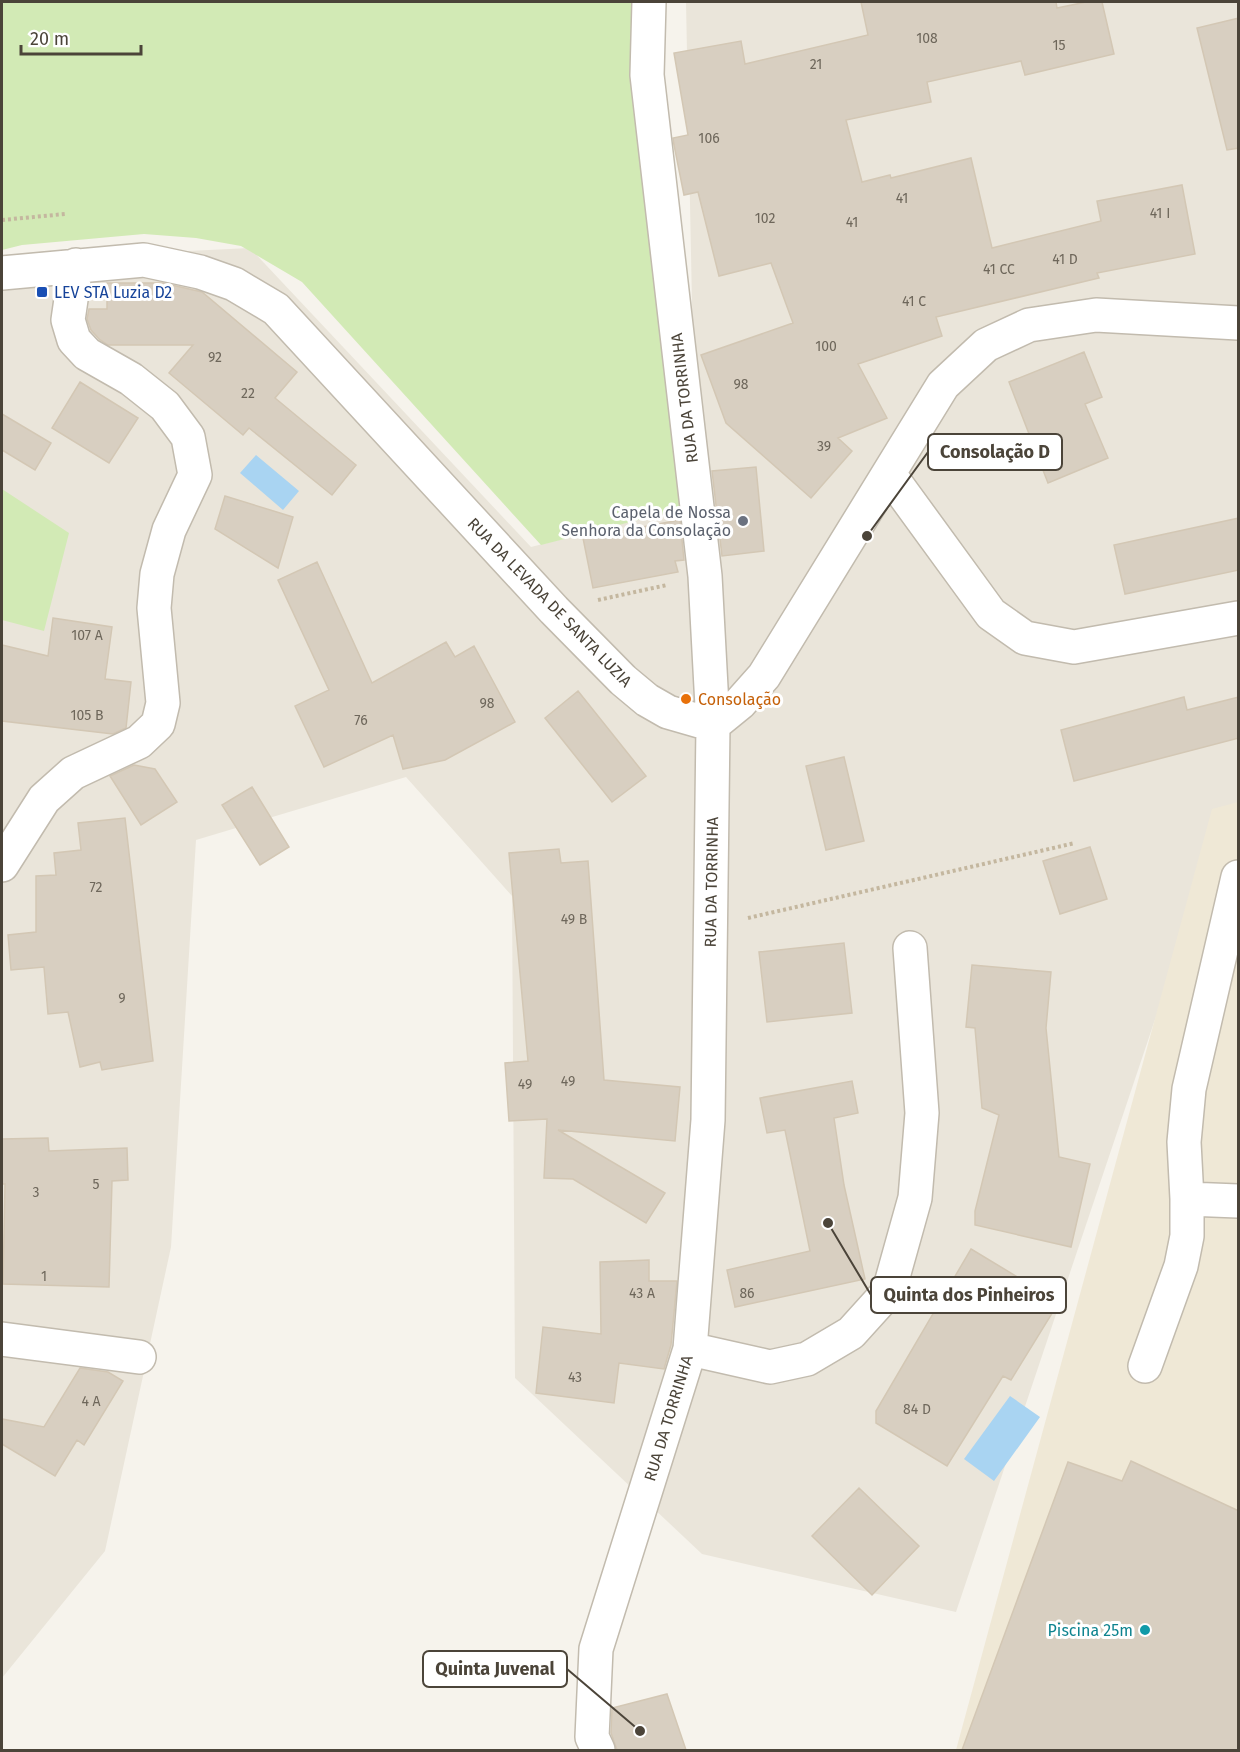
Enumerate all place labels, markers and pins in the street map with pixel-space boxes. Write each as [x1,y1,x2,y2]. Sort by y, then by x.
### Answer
place label: LEV STA Luzia D2 [54,283,172,302]
marker: LEV STA Luzia D2 [35,285,49,299]
callout: Consolação D [928,434,1062,470]
place label: Capela de Nossa Senhora da Consolação [561,503,731,541]
marker: Capela de Nossa Senhora da Consolação [736,514,750,528]
place label: Consolação [698,690,781,710]
marker: Consolação [679,692,693,706]
callout: Quinta dos Pinheiros [871,1277,1066,1313]
place label: Piscina 25m [1048,1621,1133,1640]
marker: Piscina 25m [1138,1623,1152,1637]
callout: Quinta Juvenal [423,1651,567,1687]

